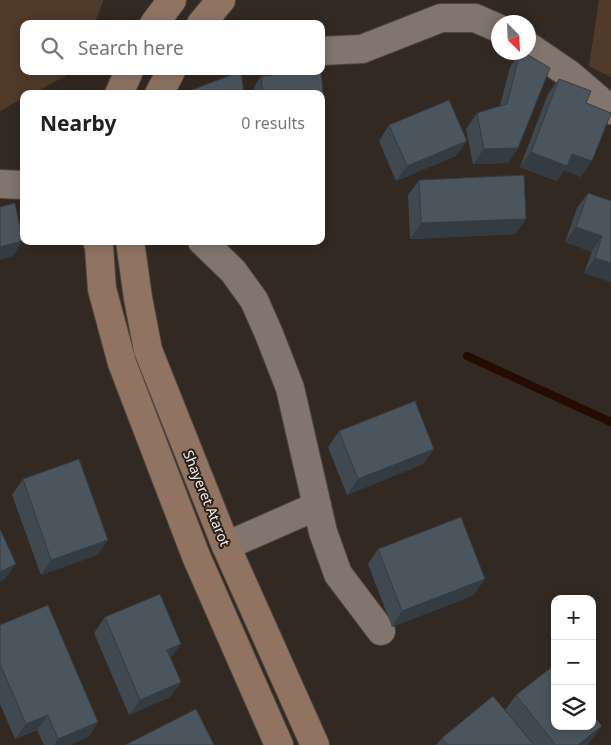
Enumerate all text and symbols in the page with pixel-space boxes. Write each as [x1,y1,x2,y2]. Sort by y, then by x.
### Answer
north arrow [491,15,536,60]
search box [20,20,325,75]
icon: search [38,34,66,62]
text: Search here [78,35,184,61]
text: Nearby [40,109,116,137]
text: 0 results [241,112,305,134]
street label: Shayeret Atarot [179,447,235,549]
map controls [551,595,596,730]
button: + [551,595,596,640]
button: − [551,640,596,685]
button: layers [551,685,596,730]

